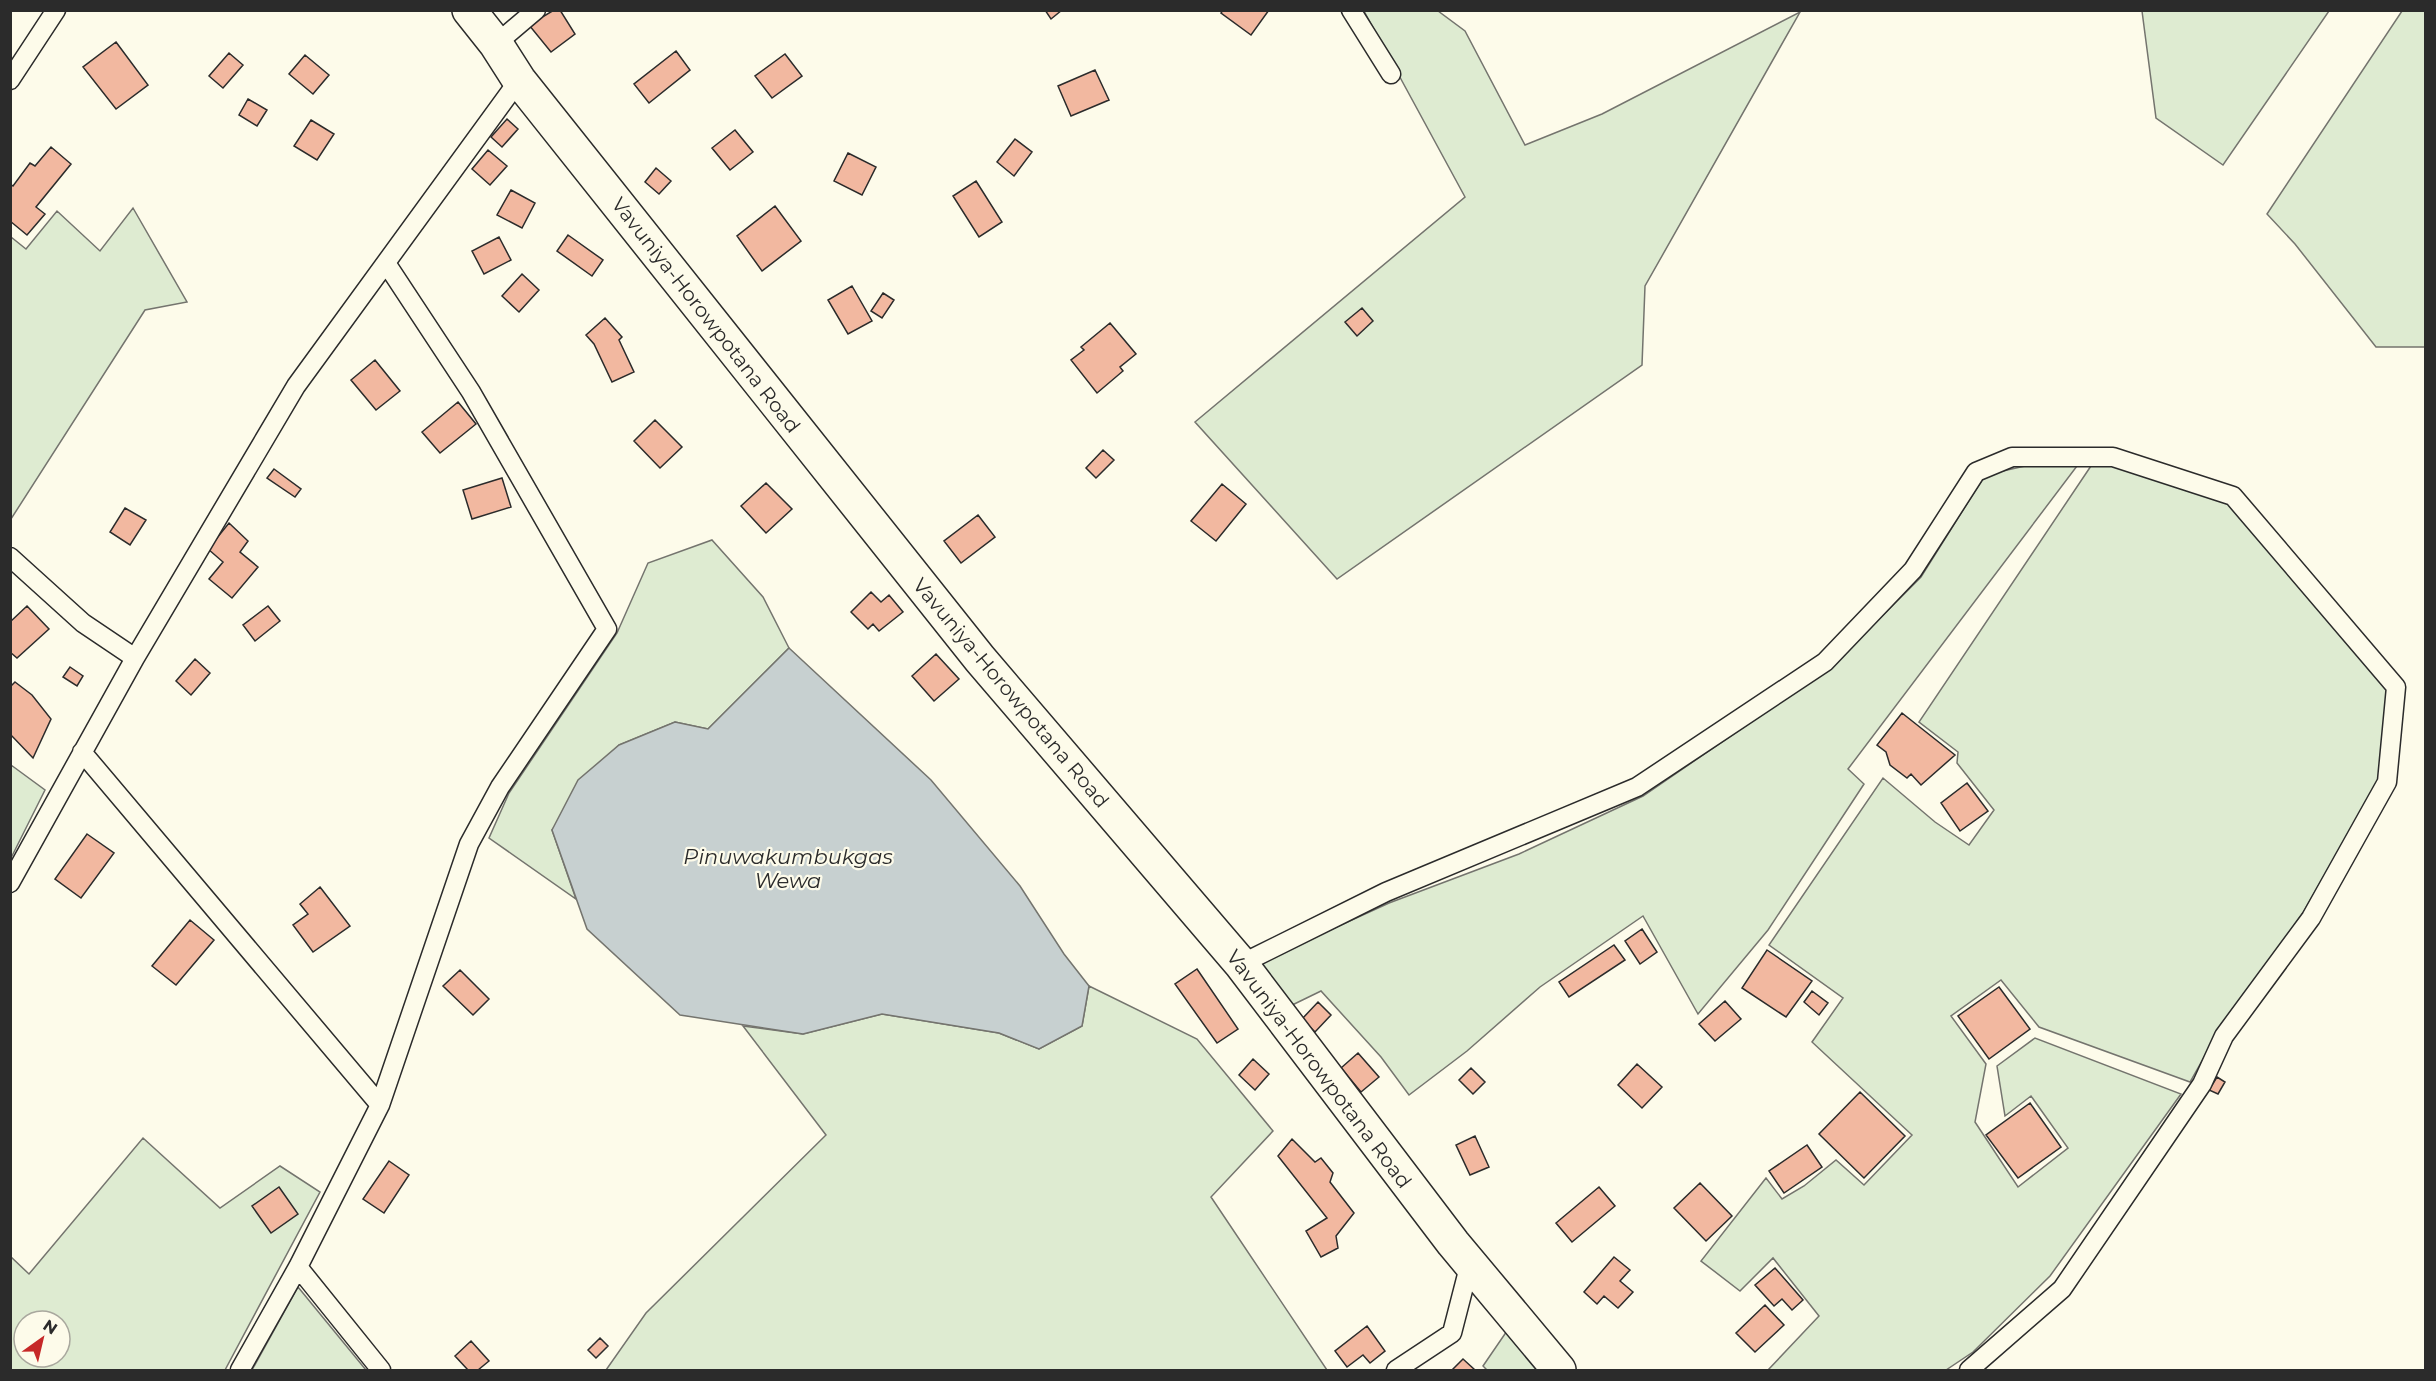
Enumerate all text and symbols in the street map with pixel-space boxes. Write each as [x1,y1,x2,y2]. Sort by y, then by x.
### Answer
street label: Vavuniya-Horowpotana Road [607,192,805,438]
street label: Vavuniya-Horowpotana Road [908,573,1114,813]
water label: Pinuwakumbukgas Wewa [683,844,893,893]
street label: Vavuniya-Horowpotana Road [1221,945,1417,1193]
north arrow [12,1309,72,1369]
text: N [39,1315,61,1338]

